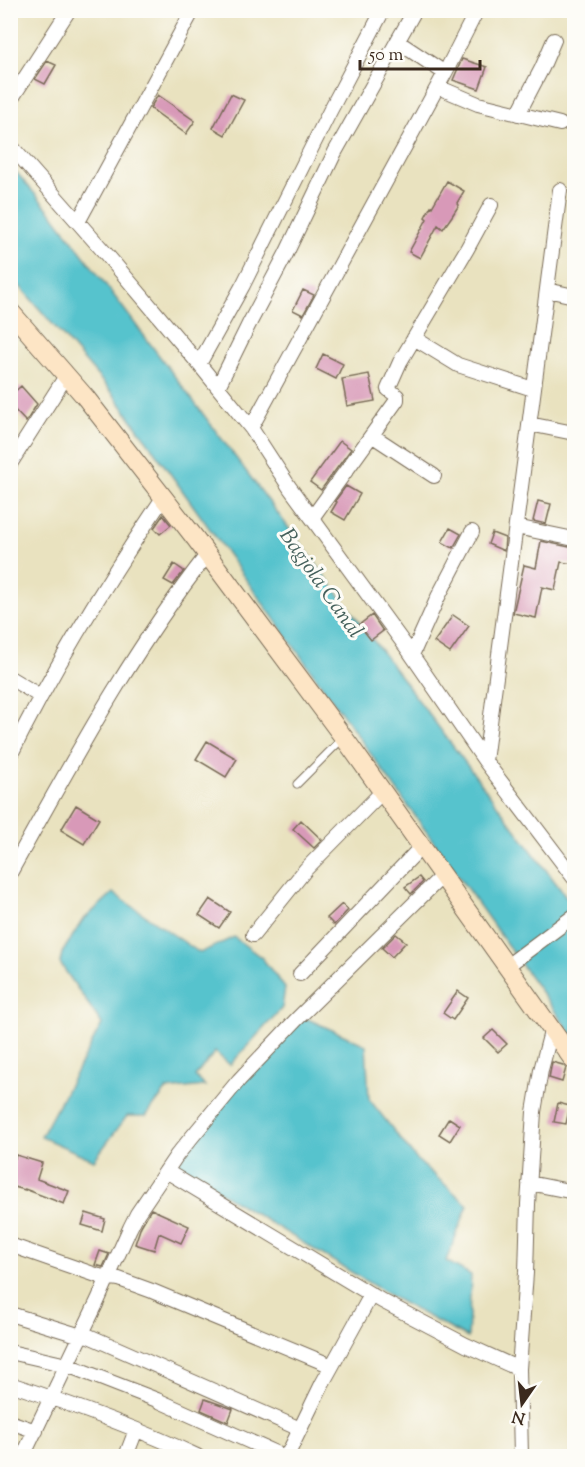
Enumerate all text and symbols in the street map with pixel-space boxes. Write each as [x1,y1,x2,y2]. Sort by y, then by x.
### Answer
scale bar [360,33,480,71]
text: 50 m [368,43,404,69]
water label: Bagjola Canal [270,523,370,646]
north arrow [492,1374,552,1434]
text: N [510,1403,528,1429]

